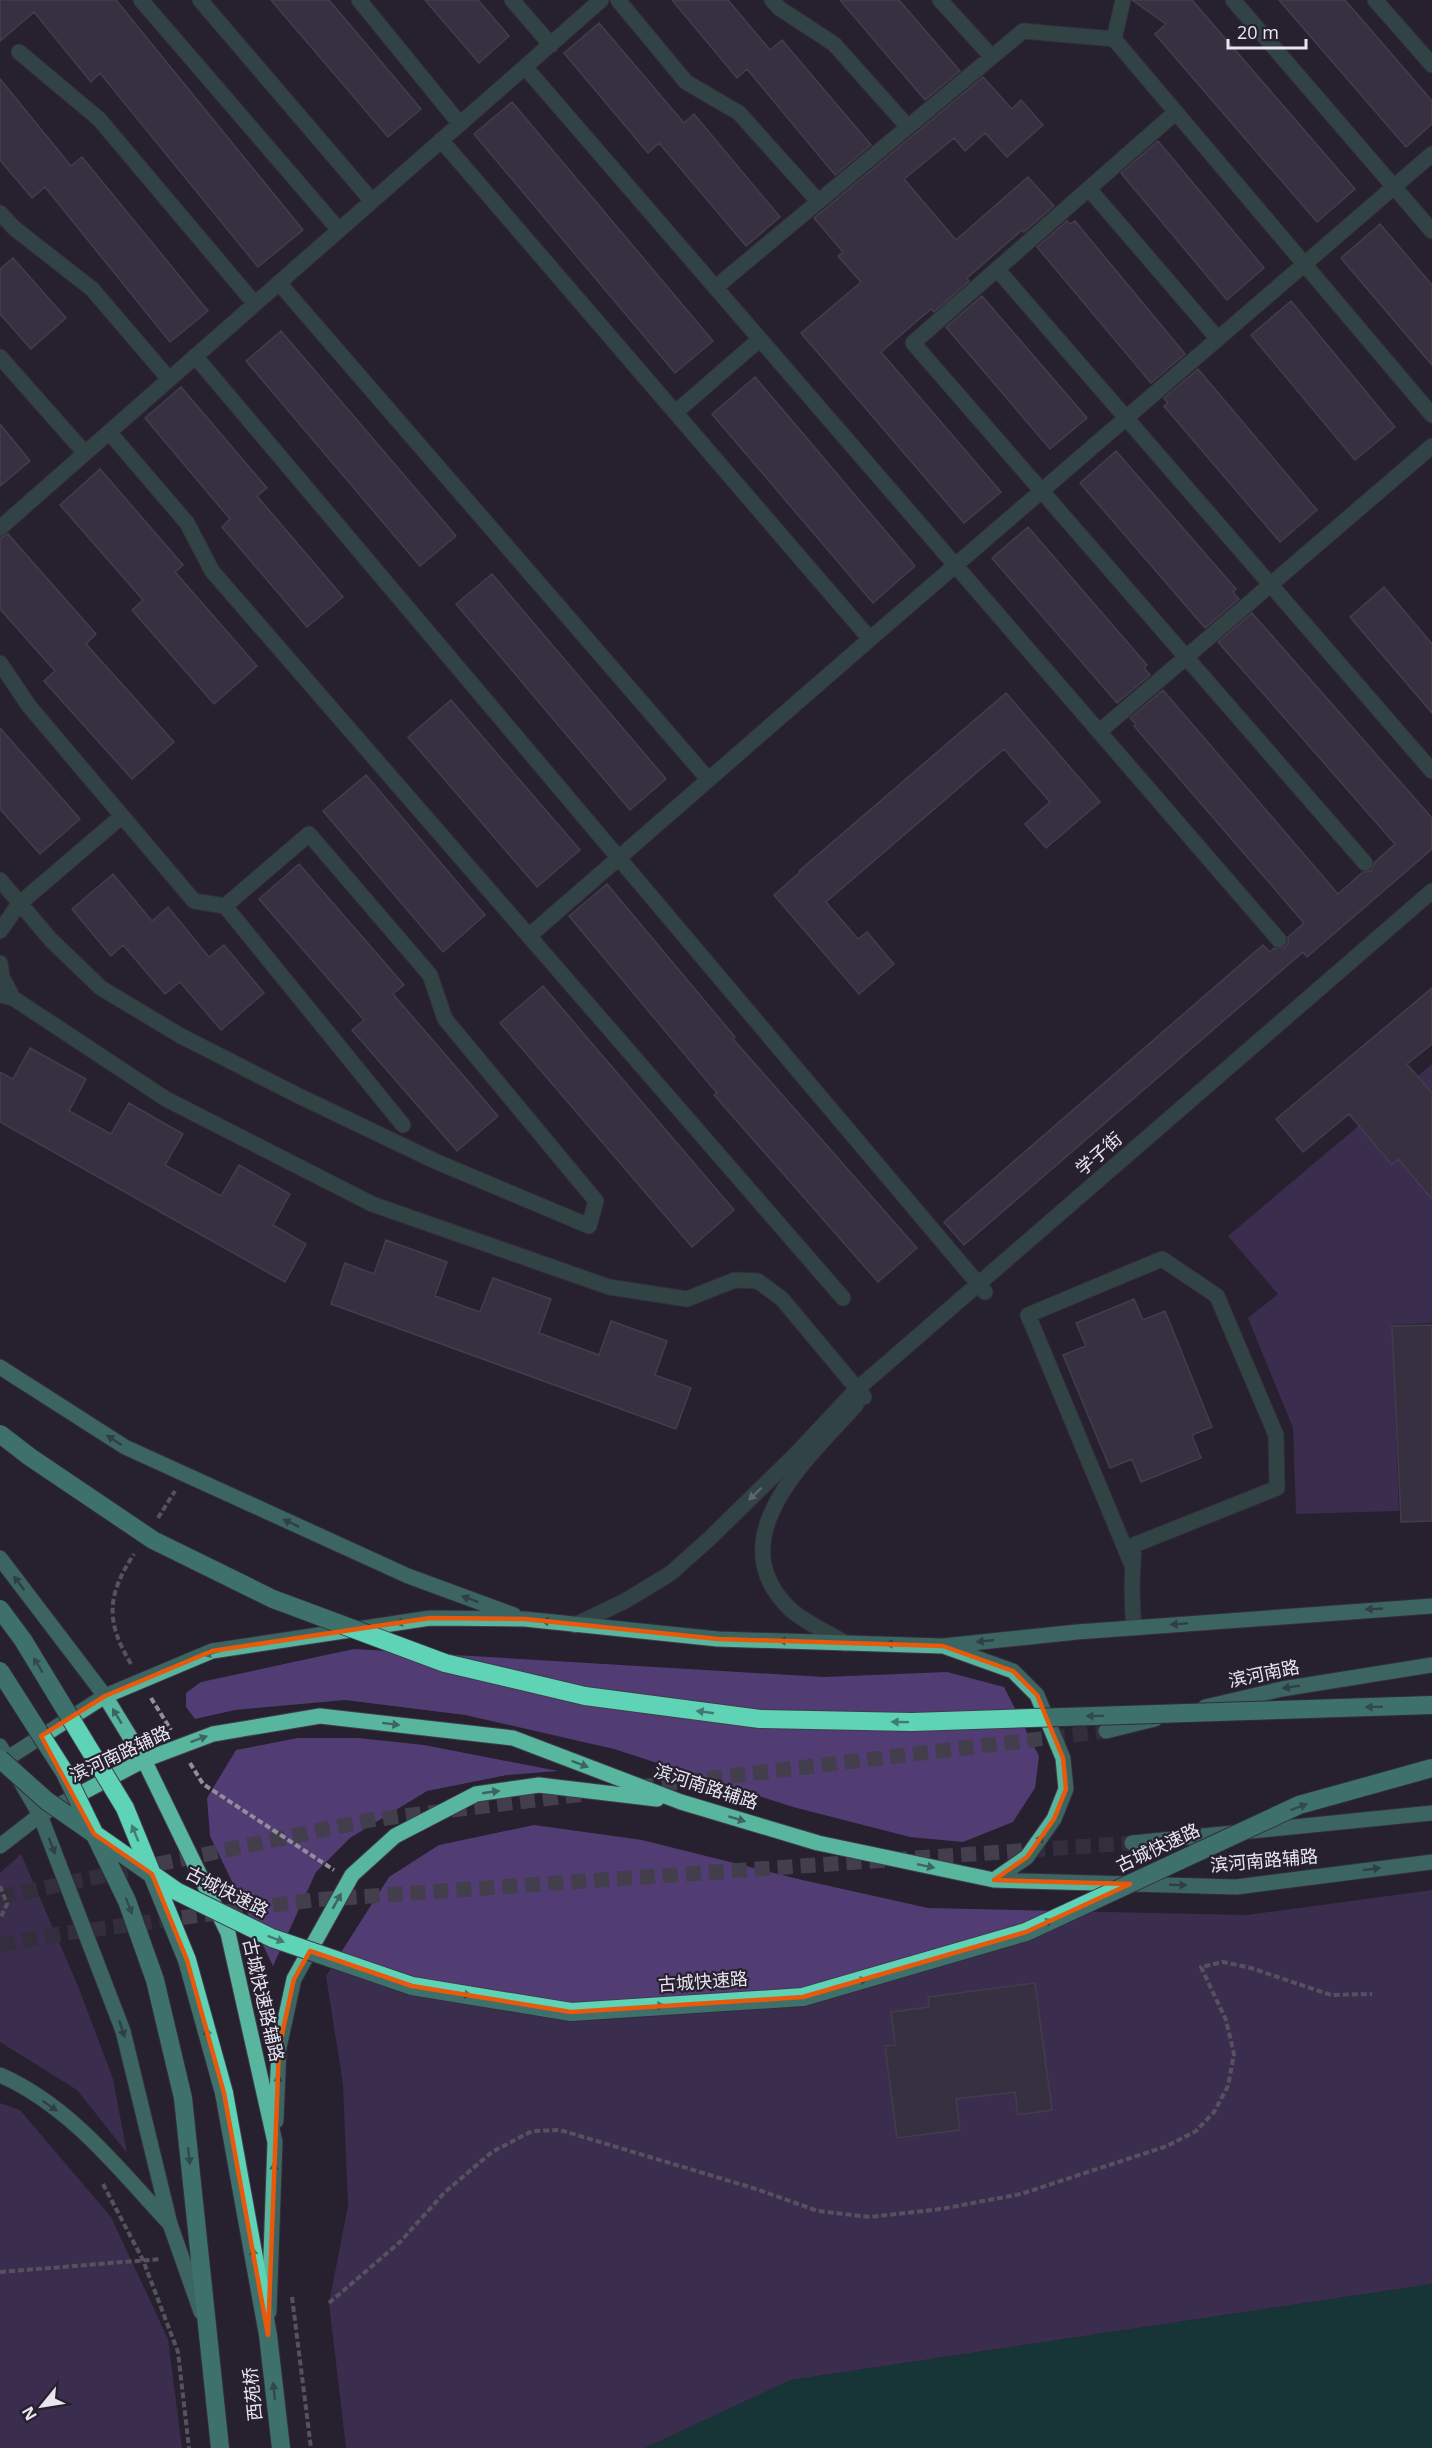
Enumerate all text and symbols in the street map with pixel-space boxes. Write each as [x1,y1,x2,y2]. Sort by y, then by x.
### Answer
scale bar [1228,12,1306,50]
text: 20 m [1237,20,1279,44]
street label: 学子街 [1070,1126,1127,1180]
one-way arrow [106,1435,122,1446]
one-way arrow [748,1487,763,1501]
one-way arrow [282,1518,299,1527]
one-way arrow [13,1575,25,1590]
one-way arrow [461,1593,479,1603]
one-way arrow [1364,1604,1383,1614]
one-way arrow [540,1617,559,1627]
one-way arrow [394,1618,413,1627]
one-way arrow [1170,1619,1189,1629]
one-way arrow [975,1636,994,1646]
one-way arrow [777,1637,796,1646]
one-way arrow [885,1640,904,1649]
one-way arrow [202,1649,220,1658]
street label: 滨河南路 [1226,1654,1302,1692]
one-way arrow [32,1657,43,1673]
one-way arrow [1282,1683,1301,1692]
one-way arrow [1364,1702,1383,1712]
one-way arrow [696,1707,715,1716]
one-way arrow [112,1708,123,1724]
one-way arrow [1085,1711,1104,1721]
one-way arrow [890,1717,909,1726]
street label: 滨河南路辅路 [66,1719,174,1787]
one-way arrow [381,1719,400,1729]
one-way arrow [190,1734,208,1744]
street label: 滨河南路辅路 [651,1758,761,1814]
one-way arrow [571,1759,589,1769]
one-way arrow [482,1787,501,1796]
one-way arrow [1290,1801,1308,1811]
one-way arrow [728,1815,746,1824]
street label: 古城快速路 [1112,1817,1203,1877]
one-way arrow [130,1824,140,1842]
one-way arrow [1031,1835,1043,1850]
one-way arrow [48,1838,58,1856]
street label: 滨河南路辅路 [1209,1843,1319,1877]
street label: 古城快速路 [182,1860,273,1922]
one-way arrow [917,1862,936,1871]
one-way arrow [1363,1865,1382,1874]
one-way arrow [1169,1881,1188,1890]
one-way arrow [332,1892,342,1909]
one-way arrow [124,1897,134,1915]
one-way arrow [1037,1919,1054,1928]
one-way arrow [268,1934,286,1944]
street label: 古城快速路辅路 [238,1936,290,2064]
street label: 古城快速路 [657,1966,749,1996]
one-way arrow [850,1976,868,1985]
one-way arrow [453,1990,472,1999]
one-way arrow [647,2002,666,2011]
one-way arrow [117,2020,127,2038]
one-way arrow [203,2027,212,2045]
one-way arrow [273,2074,282,2093]
one-way arrow [42,2099,57,2111]
one-way arrow [184,2147,194,2166]
one-way arrow [269,2162,278,2181]
one-way arrow [249,2247,258,2266]
street label: 西苑桥 [237,2366,267,2422]
north arrow [12,2376,72,2436]
one-way arrow [269,2382,279,2401]
text: N [16,2402,42,2425]

